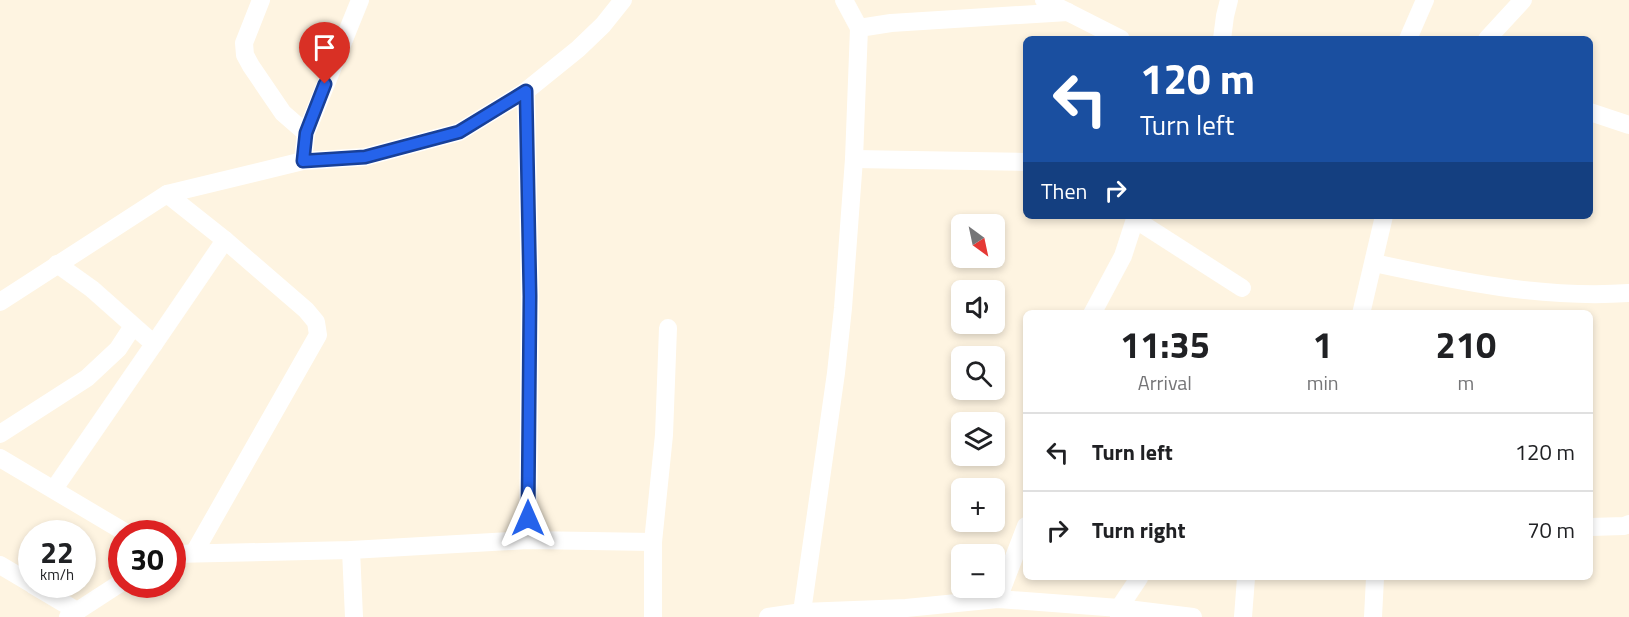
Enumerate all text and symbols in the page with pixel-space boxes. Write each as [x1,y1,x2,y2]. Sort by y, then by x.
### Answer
pin [299,22,350,84]
icon: arrive [308,31,341,64]
text: 120 m [1140,46,1255,110]
icon: left [1041,60,1119,138]
text: Turn left [1140,104,1234,145]
text: Then [1041,174,1087,208]
icon: right [1099,174,1132,207]
north arrow [951,214,1005,268]
map controls [951,214,1005,598]
button: sound [951,280,1005,334]
text: 11:35 [1120,317,1210,372]
text: 1 [1313,317,1333,372]
text: 210 [1436,317,1496,372]
button: search [951,346,1005,400]
text: Arrival [1138,367,1192,398]
text: min [1307,367,1339,398]
text: m [1457,367,1474,398]
button: layers [951,412,1005,466]
text: Turn left [1092,435,1173,469]
text: 120 m [1515,435,1575,469]
icon: left [1041,436,1074,469]
button: + [951,478,1005,532]
position arrow [496,486,560,550]
text: Turn right [1092,513,1186,547]
text: 70 m [1527,513,1575,547]
icon: right [1041,514,1074,547]
speed limit sign: 30 [108,520,186,598]
text: 22 [40,529,74,575]
button: − [951,544,1005,598]
text: km/h [40,563,74,586]

